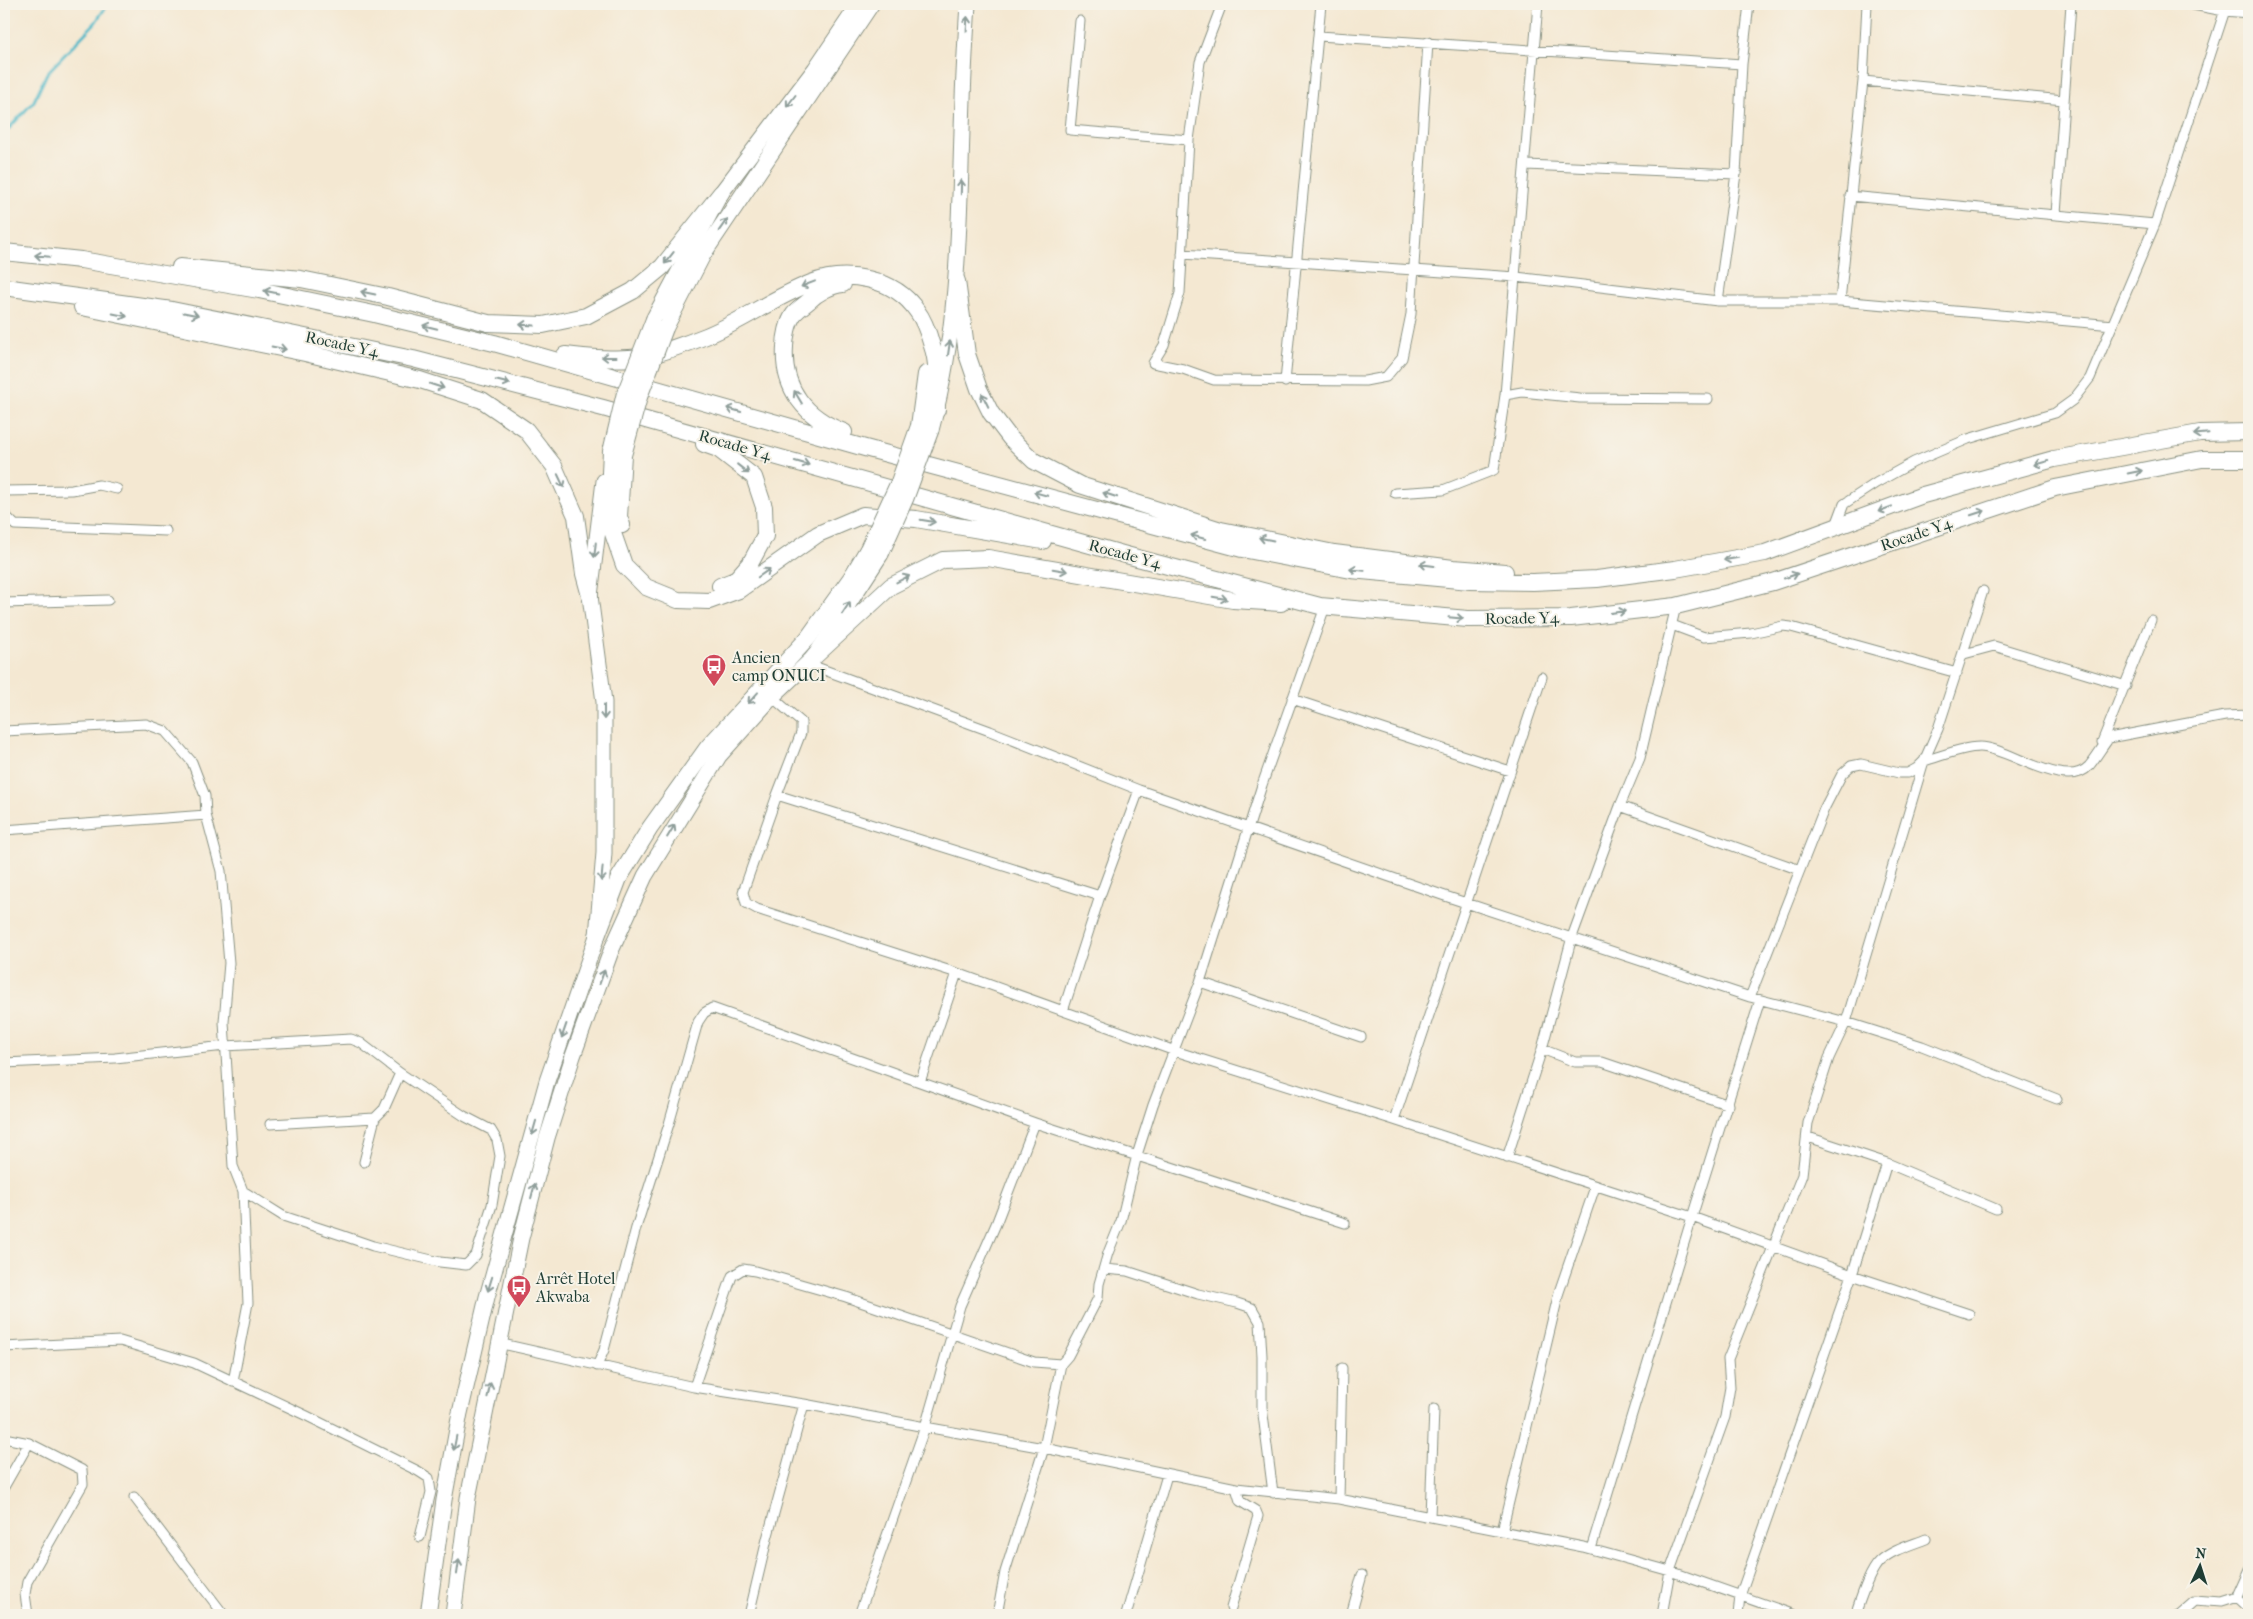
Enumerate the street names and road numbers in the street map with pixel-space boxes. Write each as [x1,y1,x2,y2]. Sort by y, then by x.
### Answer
street label: Rocade Y4 [304,327,381,361]
street label: Rocade Y4 [697,426,774,465]
street label: Rocade Y4 [1878,513,1955,555]
street label: Rocade Y4 [1087,535,1164,573]
street label: Rocade Y4 [1485,608,1560,628]

